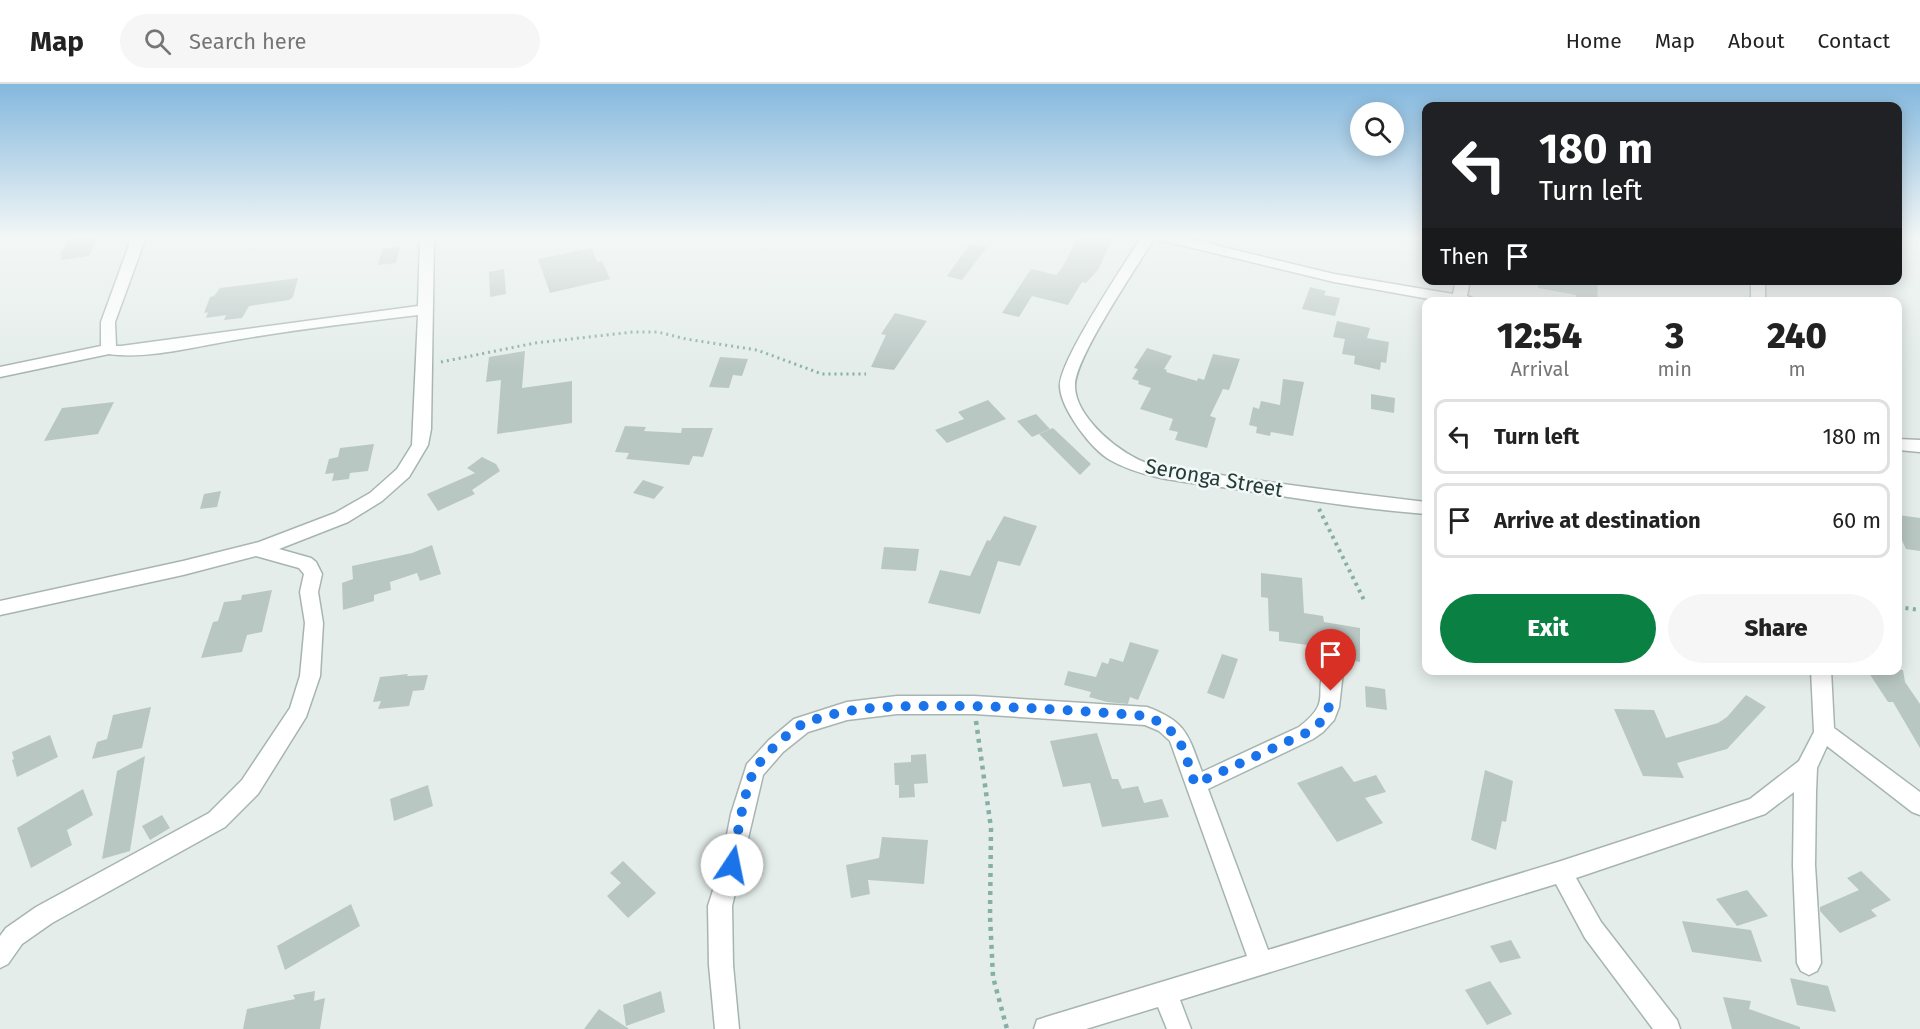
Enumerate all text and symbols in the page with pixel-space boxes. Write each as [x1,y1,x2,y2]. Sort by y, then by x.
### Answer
search box [120,14,540,68]
text: Map [30,25,84,58]
icon: search [141,25,174,58]
text: Search here [189,28,307,55]
text: Home [1566,28,1622,54]
text: Map [1655,28,1695,54]
text: About [1728,28,1785,54]
text: Contact [1818,28,1890,54]
map controls [1350,102,1404,156]
button: search [1350,102,1404,156]
text: 180 m [1539,124,1653,174]
icon: left [1440,126,1518,204]
text: Turn left [1539,175,1642,207]
icon: arrive [1501,240,1534,273]
text: Then [1440,243,1489,270]
text: 12:54 [1497,314,1582,358]
text: 3 [1665,314,1684,358]
text: 240 [1767,314,1827,358]
text: Arrival [1510,357,1569,381]
text: min [1657,357,1692,381]
text: m [1788,357,1806,381]
icon: left [1443,420,1476,453]
text: Turn left [1494,423,1579,450]
text: 180 m [1822,423,1881,450]
street label: Seronga Street [1143,453,1285,503]
icon: arrive [1443,504,1476,537]
text: Arrive at destination [1494,507,1701,534]
text: 60 m [1832,507,1881,534]
button: Exit [1440,594,1656,663]
button: Share [1668,594,1884,663]
pin [1305,629,1356,691]
icon: arrive [1314,638,1347,671]
position arrow [700,833,764,897]

